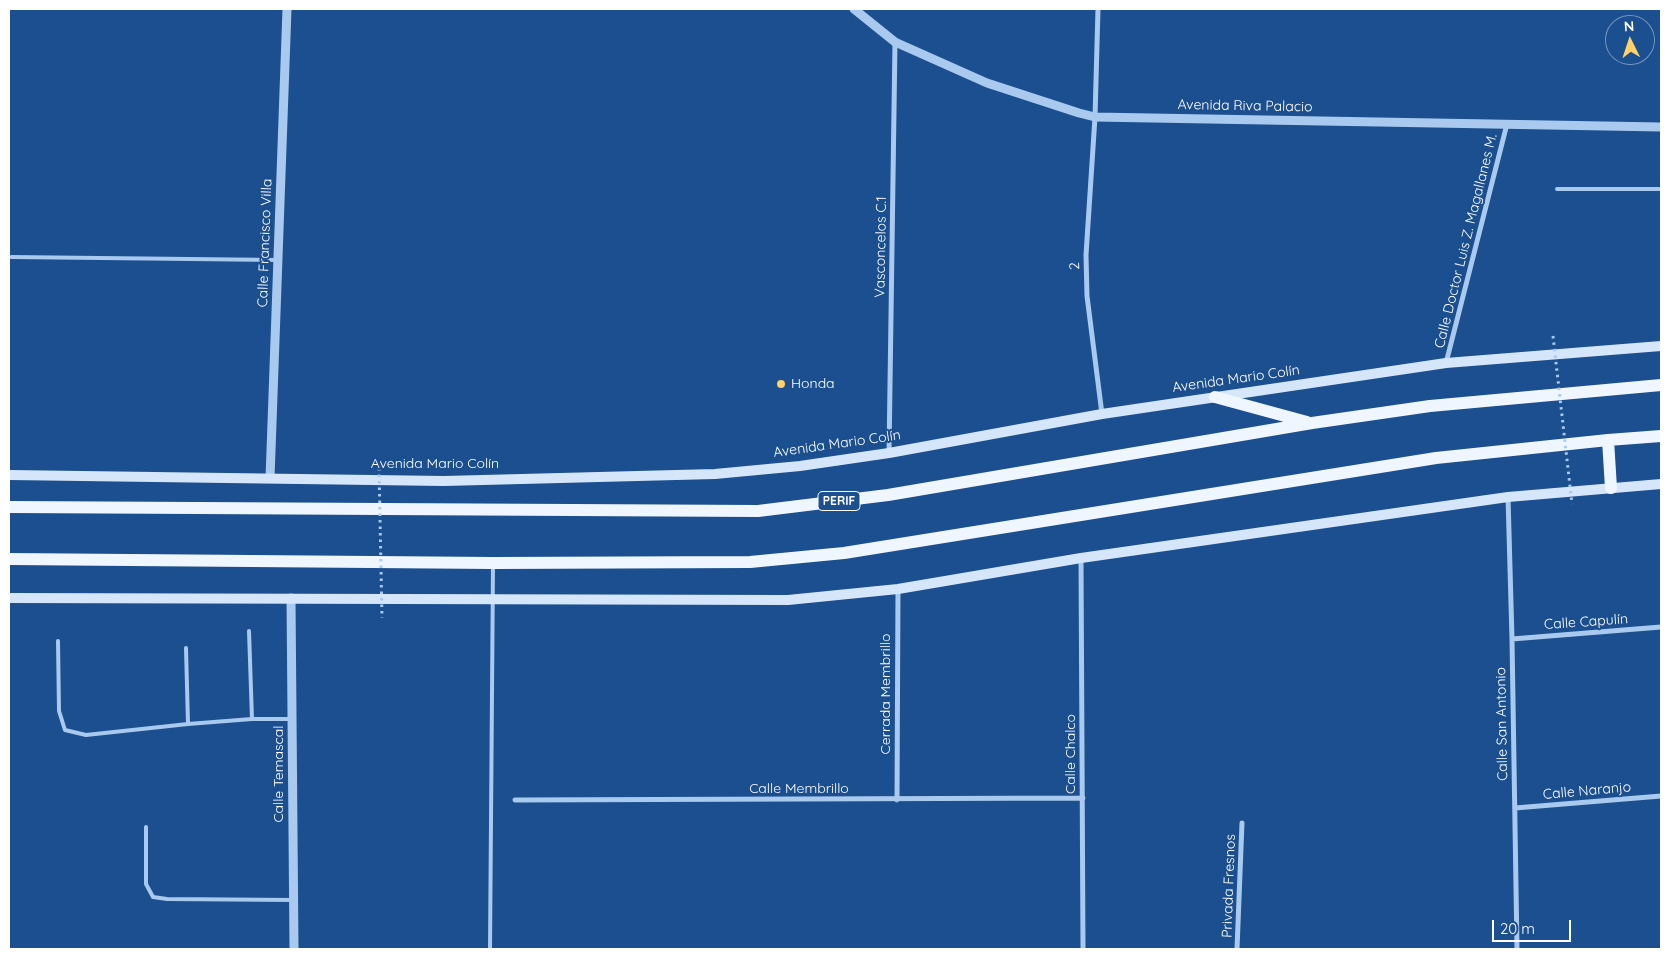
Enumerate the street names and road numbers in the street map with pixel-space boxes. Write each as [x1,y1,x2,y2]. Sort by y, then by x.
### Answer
street label: Avenida Riva Palacio [1177,96,1313,116]
street label: Calle Doctor Luis Z. Magallanes M. [1431,132,1501,350]
street label: Calle Francisco Villa [254,178,276,308]
street label: Vasconcelos C.1 [872,196,890,298]
street label: 2 [1066,262,1084,270]
street label: Avenida Mario Colín [1171,362,1301,396]
street label: Avenida Mario Colín [772,427,902,461]
street label: Avenida Mario Colín [371,456,499,472]
road number: PERIF [818,492,860,511]
street label: Calle Capulín [1543,611,1629,633]
street label: Cerrada Membrillo [878,634,894,754]
street label: Calle San Antonio [1493,667,1511,781]
street label: Calle Chalco [1063,714,1079,794]
street label: Calle Temascal [271,725,287,823]
street label: Calle Naranjo [1542,779,1632,803]
street label: Calle Membrillo [749,781,849,797]
street label: Privada Fresnos [1219,834,1239,938]

